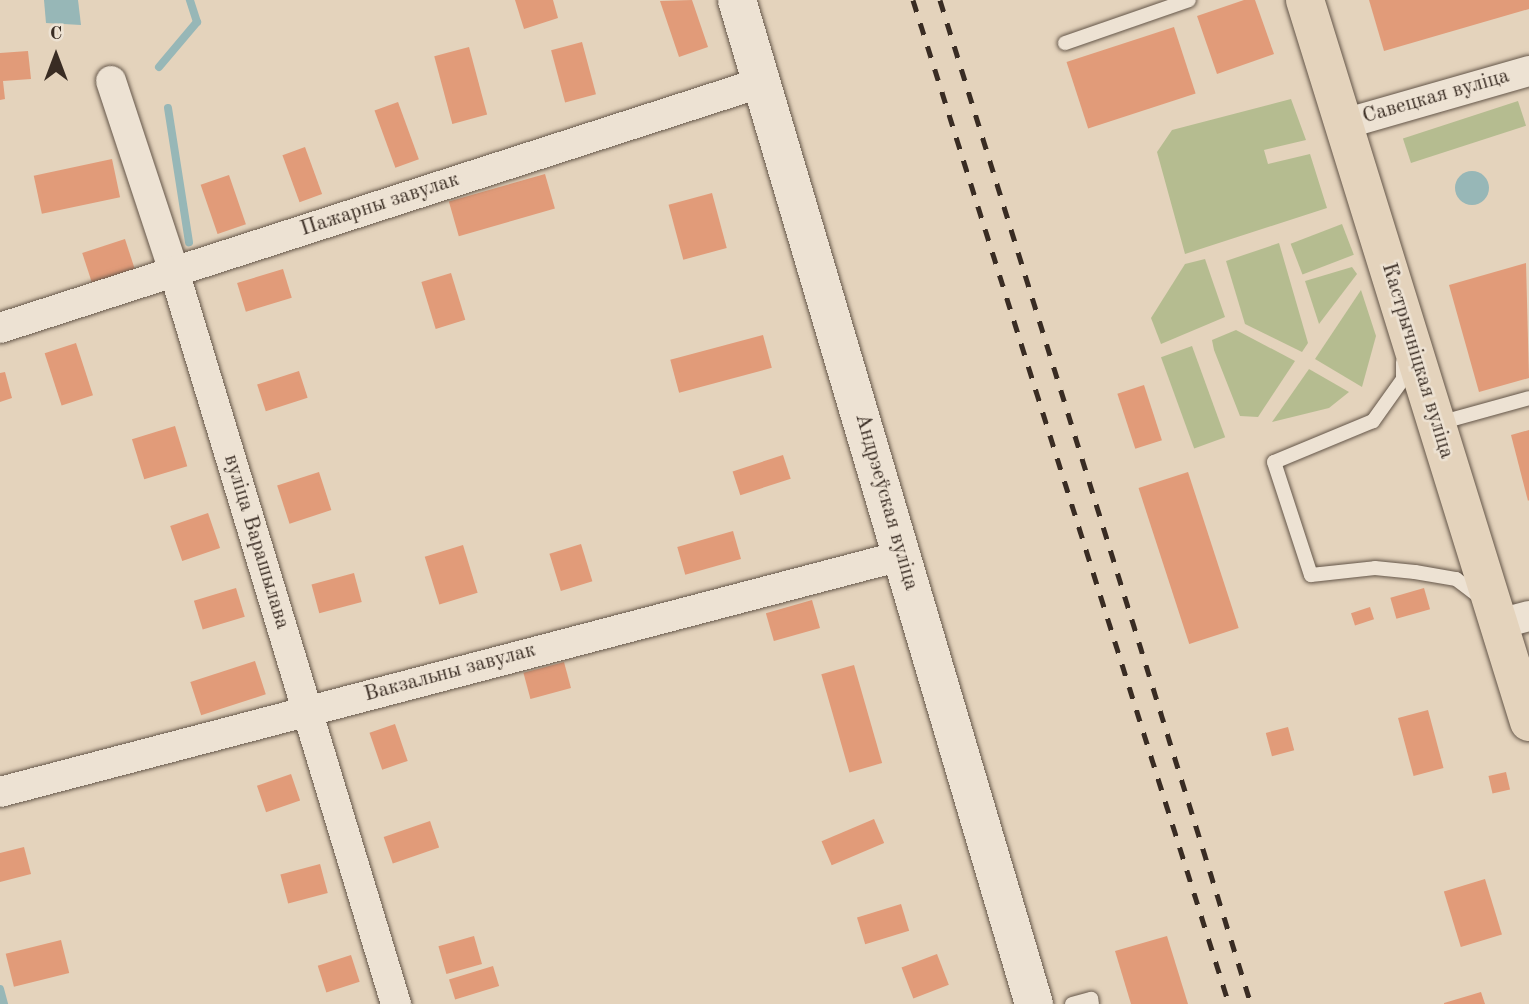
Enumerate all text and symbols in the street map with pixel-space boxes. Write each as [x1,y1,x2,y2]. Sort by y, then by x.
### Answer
north arrow [21,21,91,91]
text: С [50,25,62,44]
street label: Савецкая вуліца [1360,64,1512,130]
street label: Пажарны завулак [297,167,463,243]
street label: Кастрычніцкая вуліца [1375,260,1459,462]
street label: Андрэеўская вуліца [849,411,923,593]
street label: вуліца Варашылава [217,452,295,632]
street label: Вакзальны завулак [362,638,538,708]

